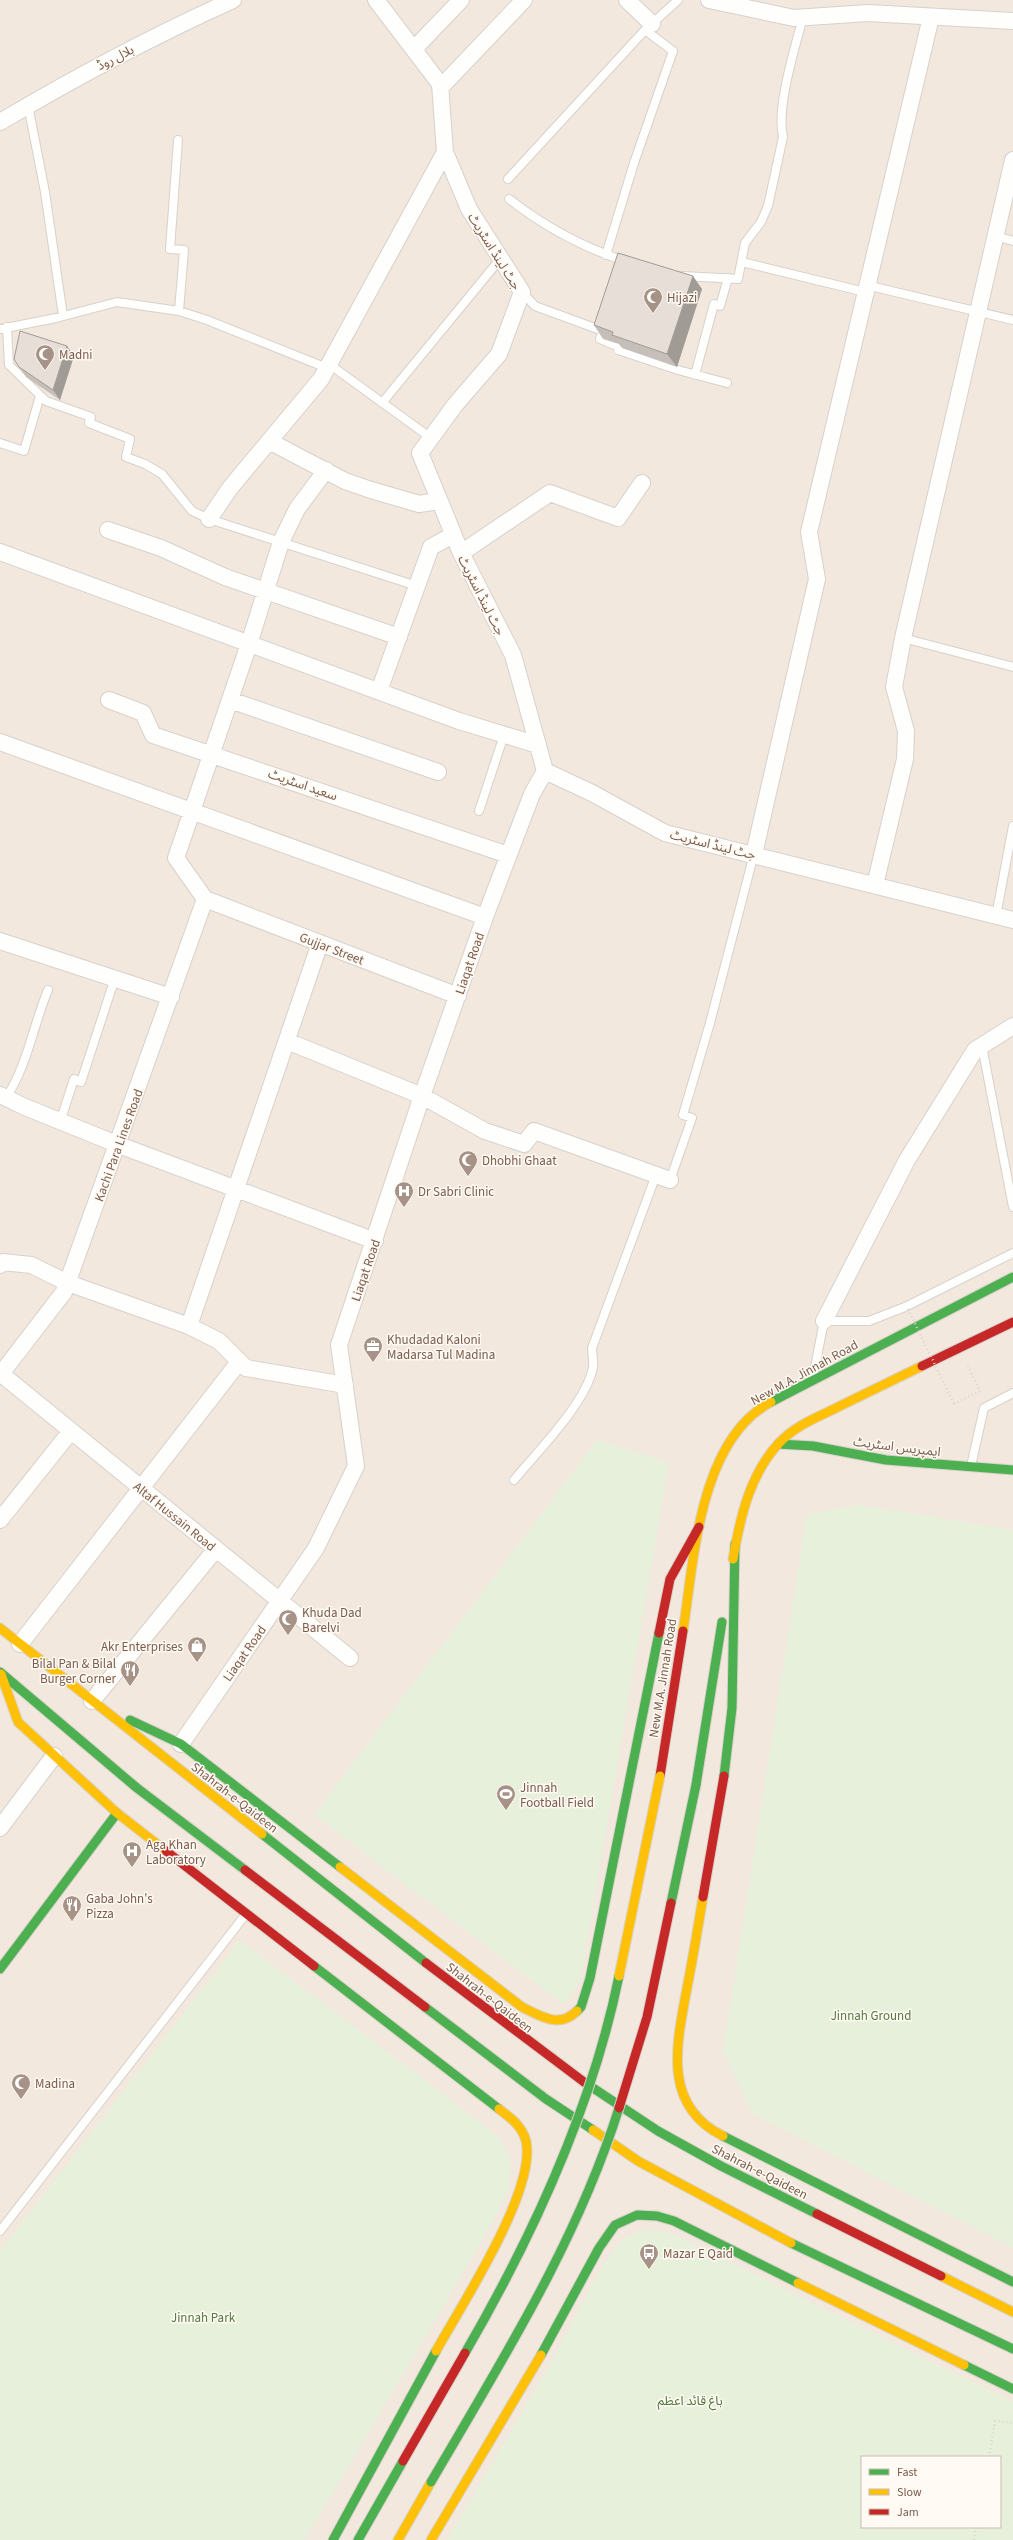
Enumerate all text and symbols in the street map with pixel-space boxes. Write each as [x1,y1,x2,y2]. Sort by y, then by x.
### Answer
street label: بلال روڈ [94,41,137,75]
street label: جٹ لینڈ اسٹریٹ [463,210,525,294]
mosque icon: Hijazi [642,286,664,314]
place label: Hijazi [667,289,697,307]
mosque icon: Madni [34,343,56,371]
place label: Madni [59,346,93,364]
street label: جٹ لینڈ اسٹریٹ [453,552,509,639]
street label: سعید اسٹریٹ [266,765,340,805]
street label: جٹ لینڈ اسٹریٹ [668,826,758,864]
street label: Gujjar Street [297,928,367,970]
street label: Liaqat Road [451,930,489,997]
street label: Kachi Para Lines Road [90,1087,148,1204]
mosque icon: Dhobhi Ghaat [457,1149,479,1177]
place label: Dhobhi Ghaat [482,1152,557,1170]
hospital icon: Dr Sabri Clinic [393,1180,415,1208]
place label: Dr Sabri Clinic [418,1183,494,1201]
street label: Liaqat Road [347,1237,385,1304]
place label: Khudadad Kaloni Madarsa Tul Madina [387,1331,495,1364]
office icon: Khudadad Kaloni Madarsa Tul Madina [362,1335,384,1363]
street label: New M.A. Jinnah Road [748,1336,861,1410]
street label: ایمپریس اسٹریٹ [852,1433,942,1461]
street label: Altaf Hussain Road [129,1478,219,1556]
place label: Khuda Dad Barelvi [302,1604,362,1637]
mosque icon: Khuda Dad Barelvi [277,1608,299,1636]
street label: New M.A. Jinnah Road [645,1617,681,1739]
street label: Liaqat Road [219,1622,271,1685]
shop icon: Akr Enterprises [186,1635,208,1663]
place label: Akr Enterprises [101,1638,184,1656]
place label: Bilal Pan & Bilal Burger Corner [32,1655,116,1688]
restaurant icon: Bilal Pan & Bilal Burger Corner [119,1659,141,1687]
street label: Shahrah-e-Qaideen [187,1758,282,1837]
place label: Jinnah Football Field [520,1779,594,1812]
sports icon: Jinnah Football Field [495,1783,517,1811]
place label: Aga Khan Laboratory [146,1836,206,1869]
hospital icon: Aga Khan Laboratory [121,1840,143,1868]
place label: Gaba John's Pizza [86,1890,153,1923]
restaurant icon: Gaba John's Pizza [61,1894,83,1922]
street label: Shahrah-e-Qaideen [442,1958,537,2037]
park label: Jinnah Ground [831,2007,911,2025]
mosque icon: Madina [10,2072,32,2100]
place label: Madina [35,2075,75,2093]
street label: Shahrah-e-Qaideen [708,2140,811,2204]
bus stop icon: Mazar E Qaid [638,2242,660,2270]
place label: Mazar E Qaid [663,2245,733,2263]
park label: Jinnah Park [171,2309,236,2327]
park label: باغ قائد اعظم [657,2392,723,2411]
legend [861,2456,1001,2528]
text: Fast [897,2464,917,2481]
text: Slow [897,2484,922,2501]
text: Jam [897,2504,919,2521]

